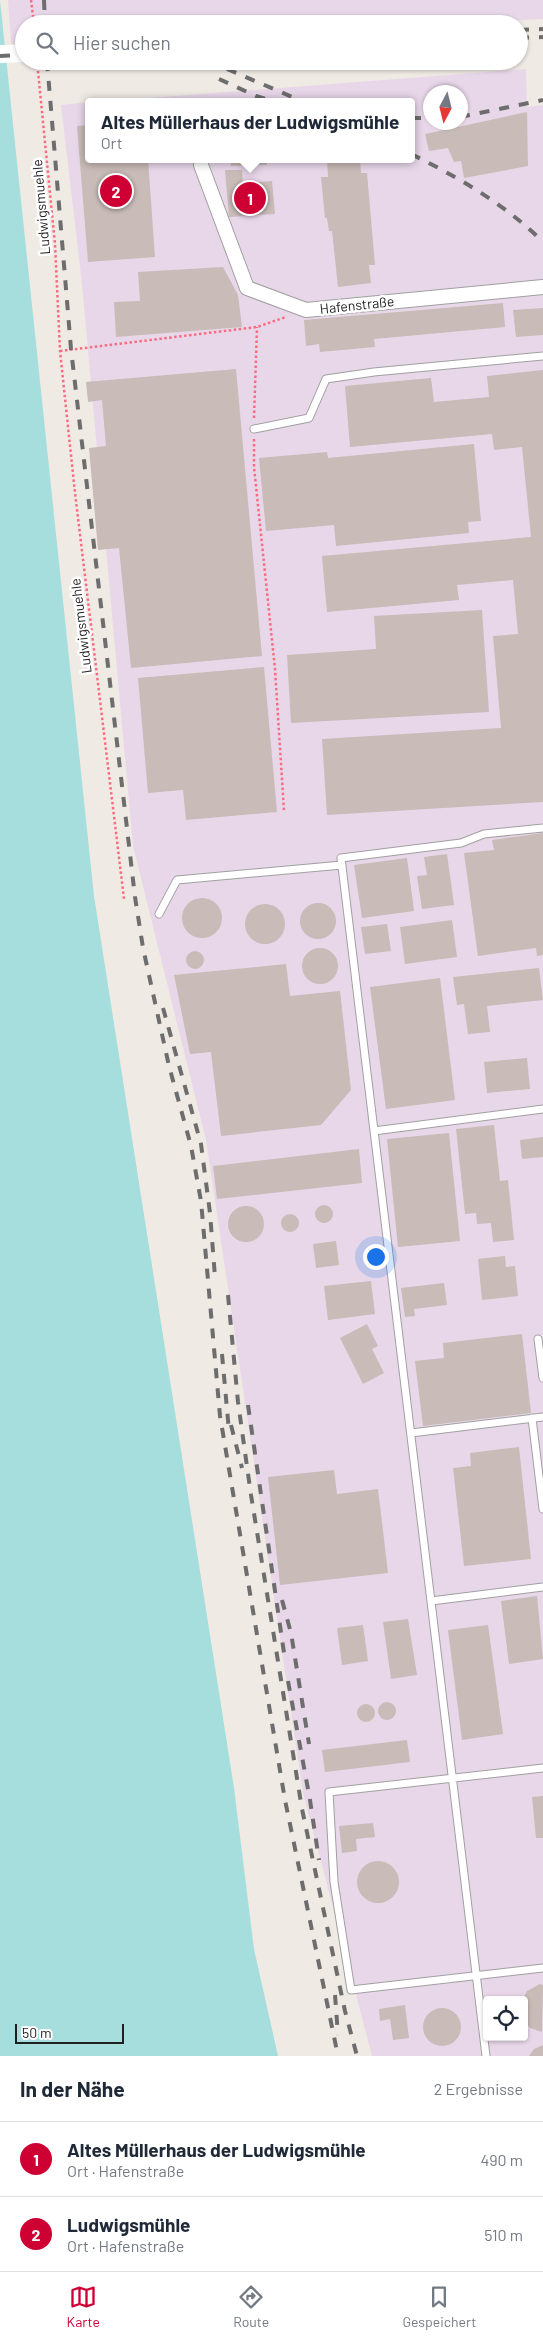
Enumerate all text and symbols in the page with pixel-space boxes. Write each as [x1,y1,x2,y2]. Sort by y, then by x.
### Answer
search box [15,15,528,70]
icon: search [33,29,61,57]
text: Hier suchen [73,31,171,54]
north arrow [423,85,468,130]
popup [85,98,415,163]
text: Altes Müllerhaus der Ludwigsmühle [101,110,399,133]
text: Ort [101,133,122,152]
street label: Ludwigsmuehle [28,159,53,255]
pin: 2 [100,172,132,210]
pin: 1 [234,179,266,217]
street label: Hafenstraße [319,292,395,317]
street label: Ludwigsmuehle [66,578,95,675]
your location [363,1244,389,1270]
map controls [483,1996,528,2041]
button: locate [483,1996,528,2041]
scale bar [15,2021,124,2044]
text: 50 m [22,2024,51,2041]
text: In der Nähe [20,2076,125,2101]
text: 2 Ergebnisse [434,2079,523,2098]
text: Altes Müllerhaus der Ludwigsmühle [67,2138,366,2161]
text: 1 [33,2150,39,2169]
text: 490 m [480,2150,523,2169]
text: Ort · Hafenstraße [67,2161,184,2180]
text: Ludwigsmühle [67,2213,190,2236]
text: 2 [32,2225,40,2244]
text: 510 m [484,2225,523,2244]
text: Ort · Hafenstraße [67,2236,184,2255]
tab: Karte [67,2283,100,2330]
tab: Route [233,2283,269,2330]
tab: Gespeichert [402,2283,476,2330]

